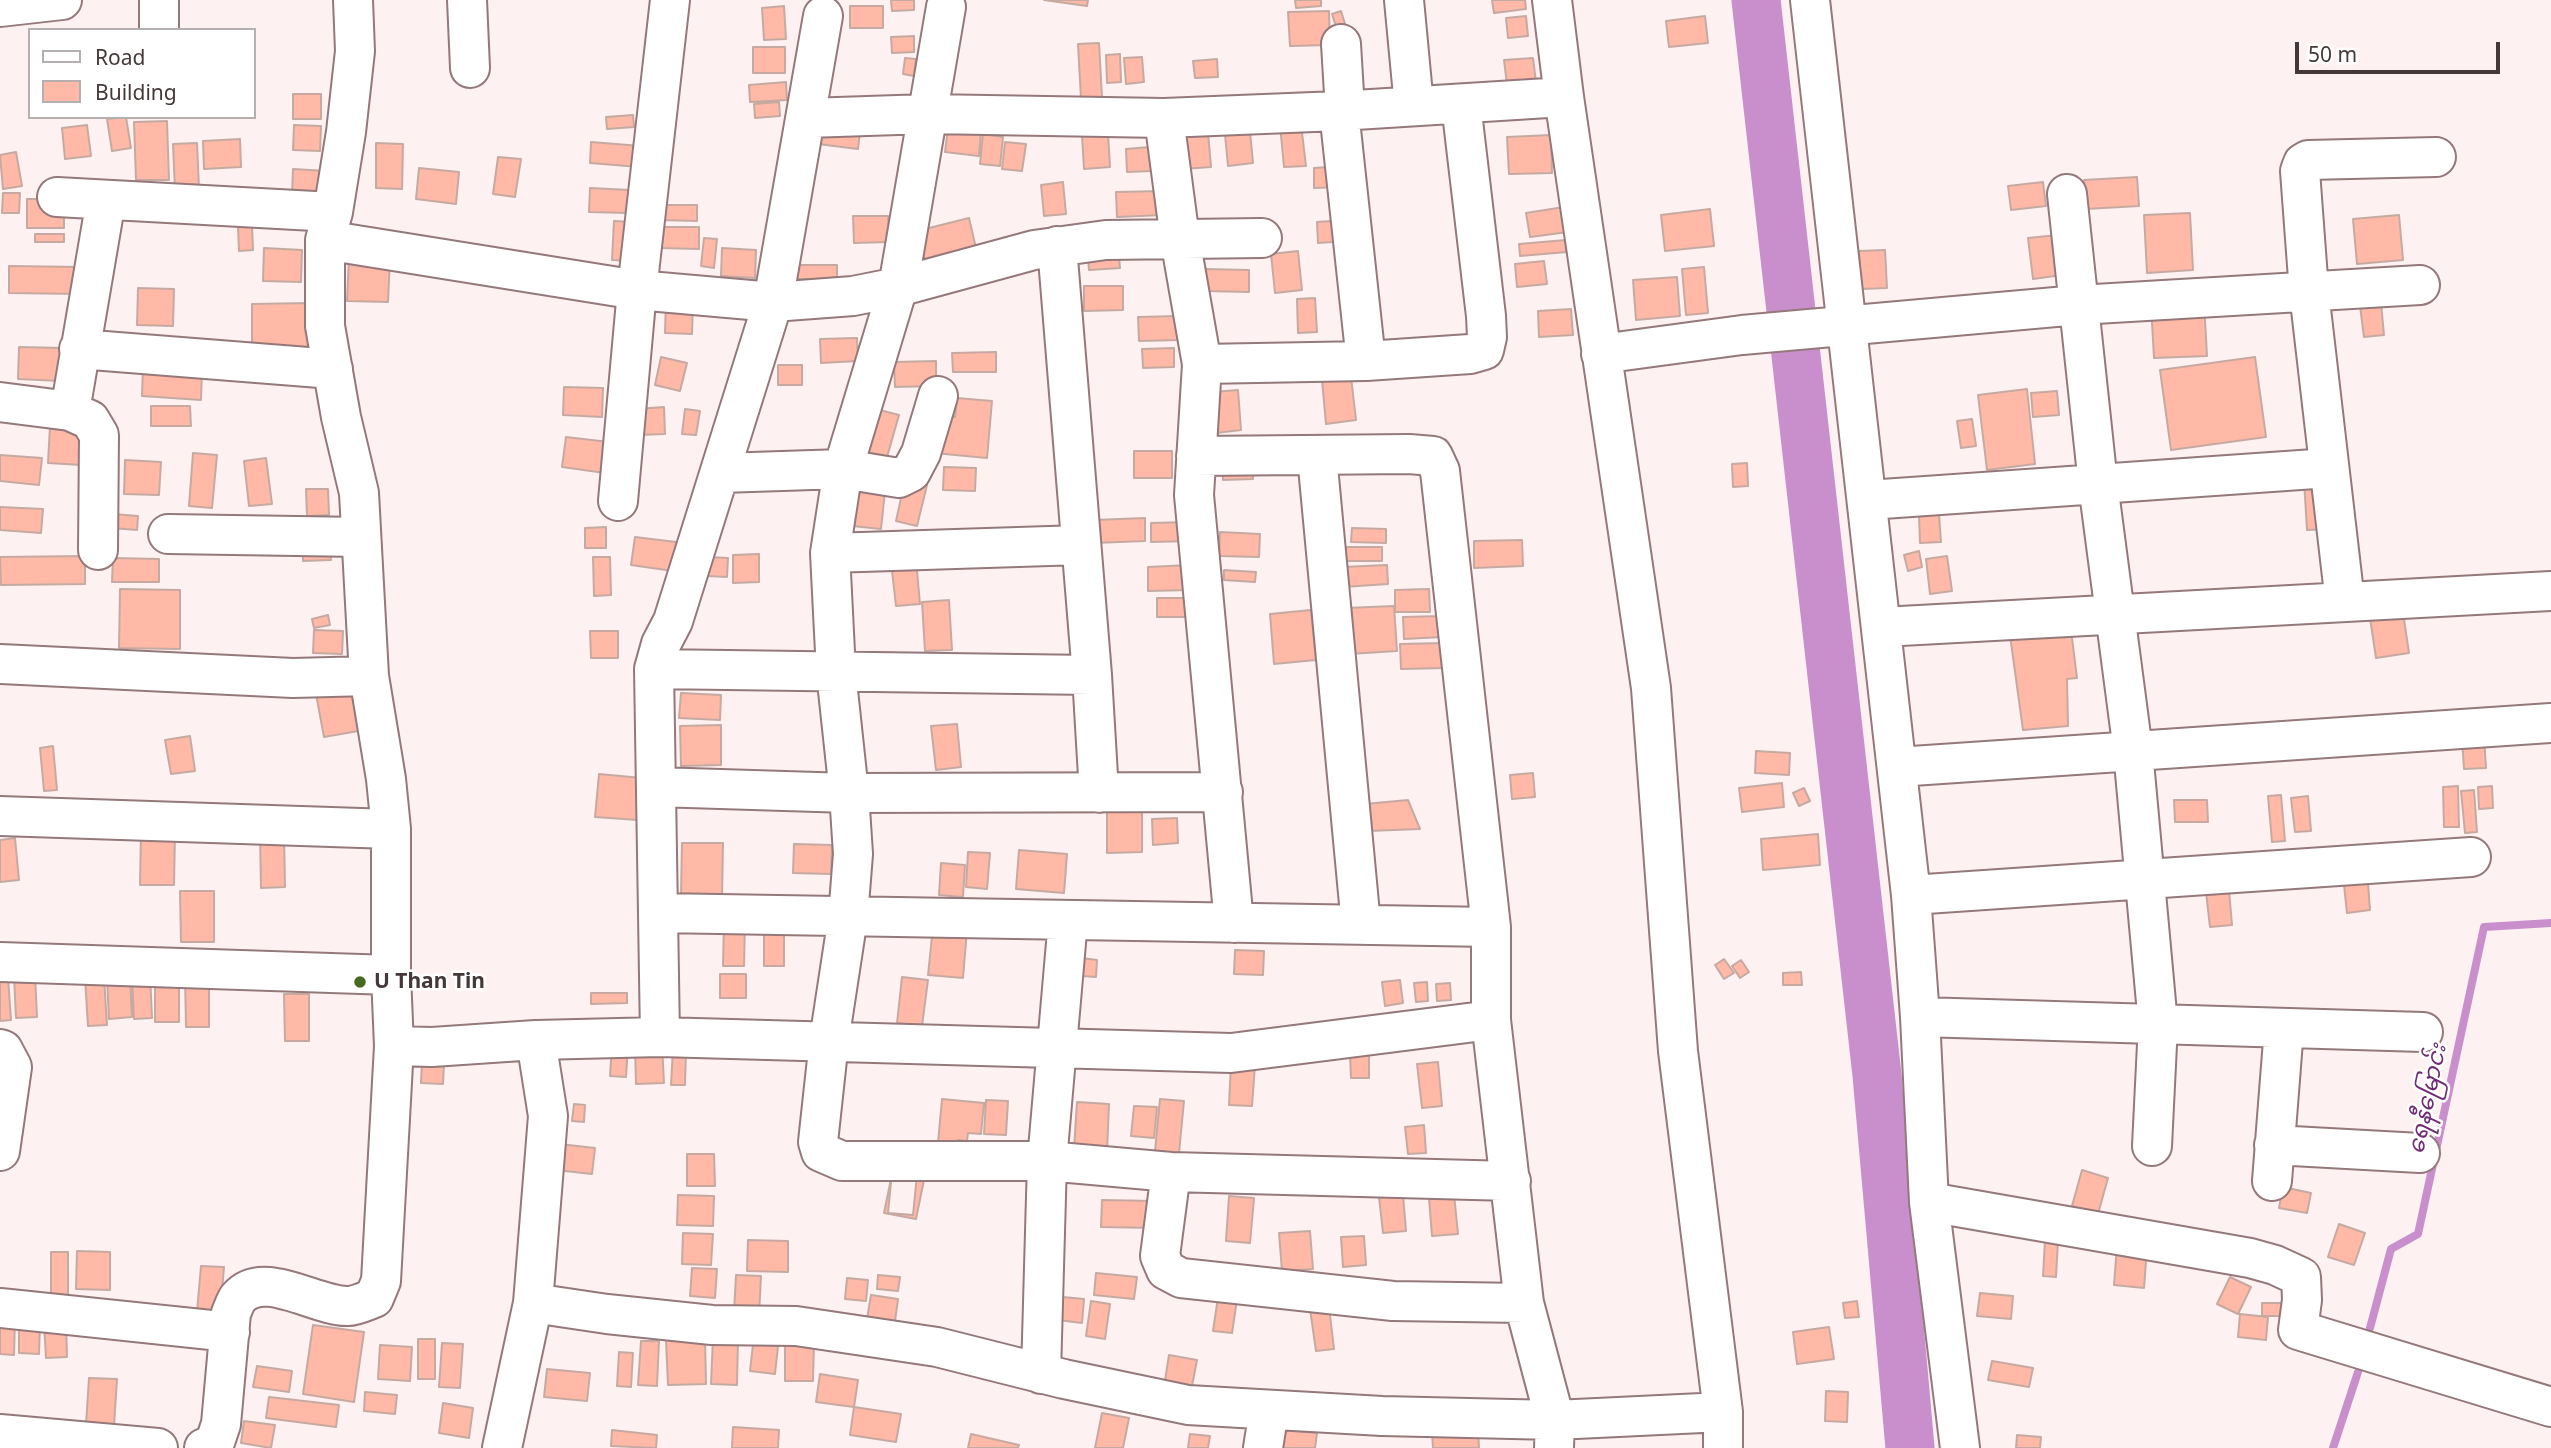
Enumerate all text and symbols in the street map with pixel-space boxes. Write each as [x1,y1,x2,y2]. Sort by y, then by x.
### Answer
legend [28,28,256,119]
scale bar [2299,28,2504,72]
text: 50 m [2308,40,2357,68]
text: Road [95,43,145,71]
text: Building [95,78,177,106]
place label: U Than Tin [374,969,485,995]
marker: U Than Tin [352,974,368,990]
water label: ရေနီမြောင်း [2403,1042,2453,1156]

